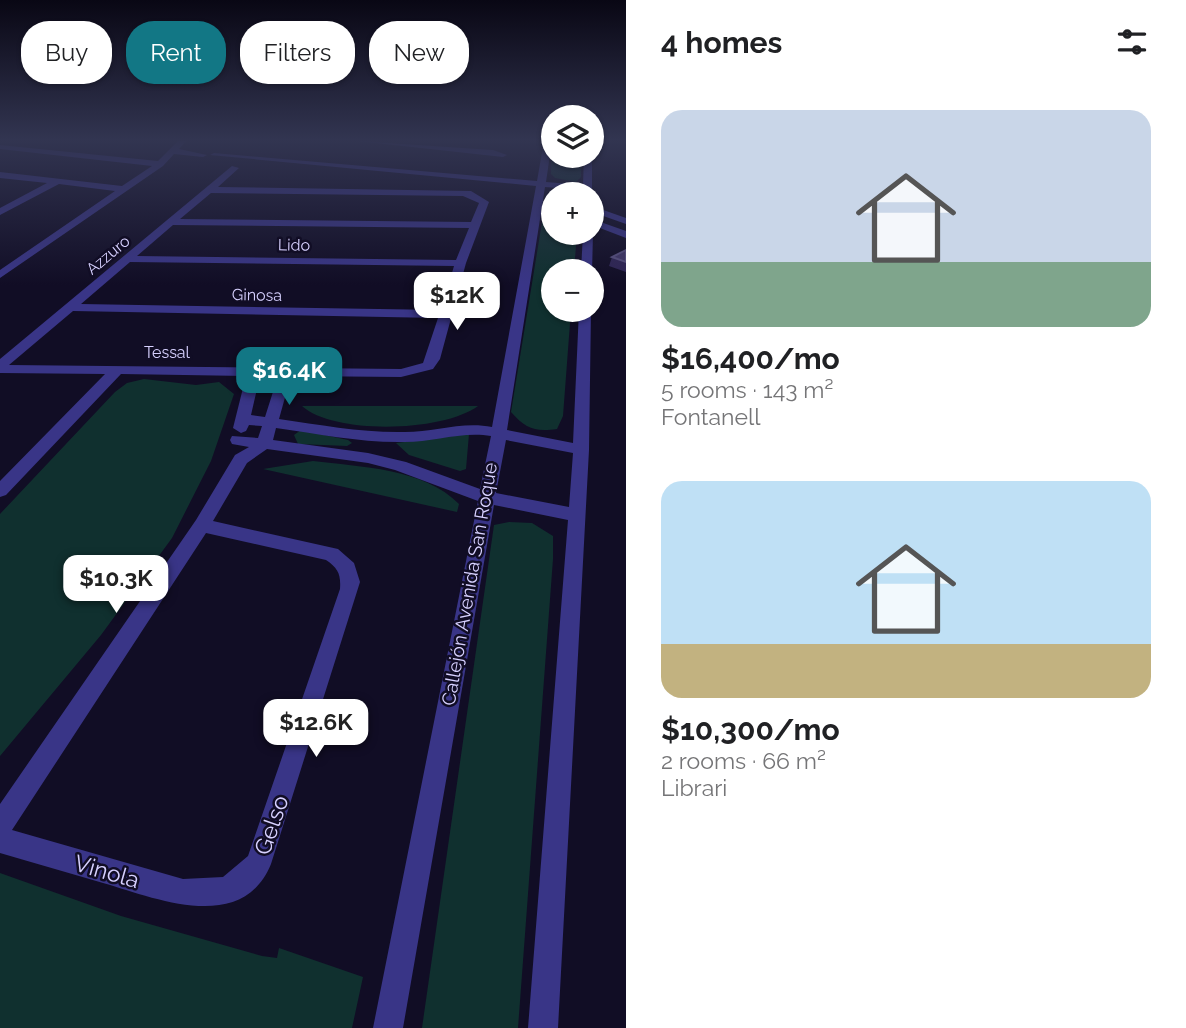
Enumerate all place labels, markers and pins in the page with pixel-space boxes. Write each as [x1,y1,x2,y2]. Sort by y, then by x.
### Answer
pin: $12K [416,272,498,332]
pin: $16.4K [232,348,346,407]
pin: $10.3K [59,556,173,615]
pin: $12.6K [259,700,373,759]

